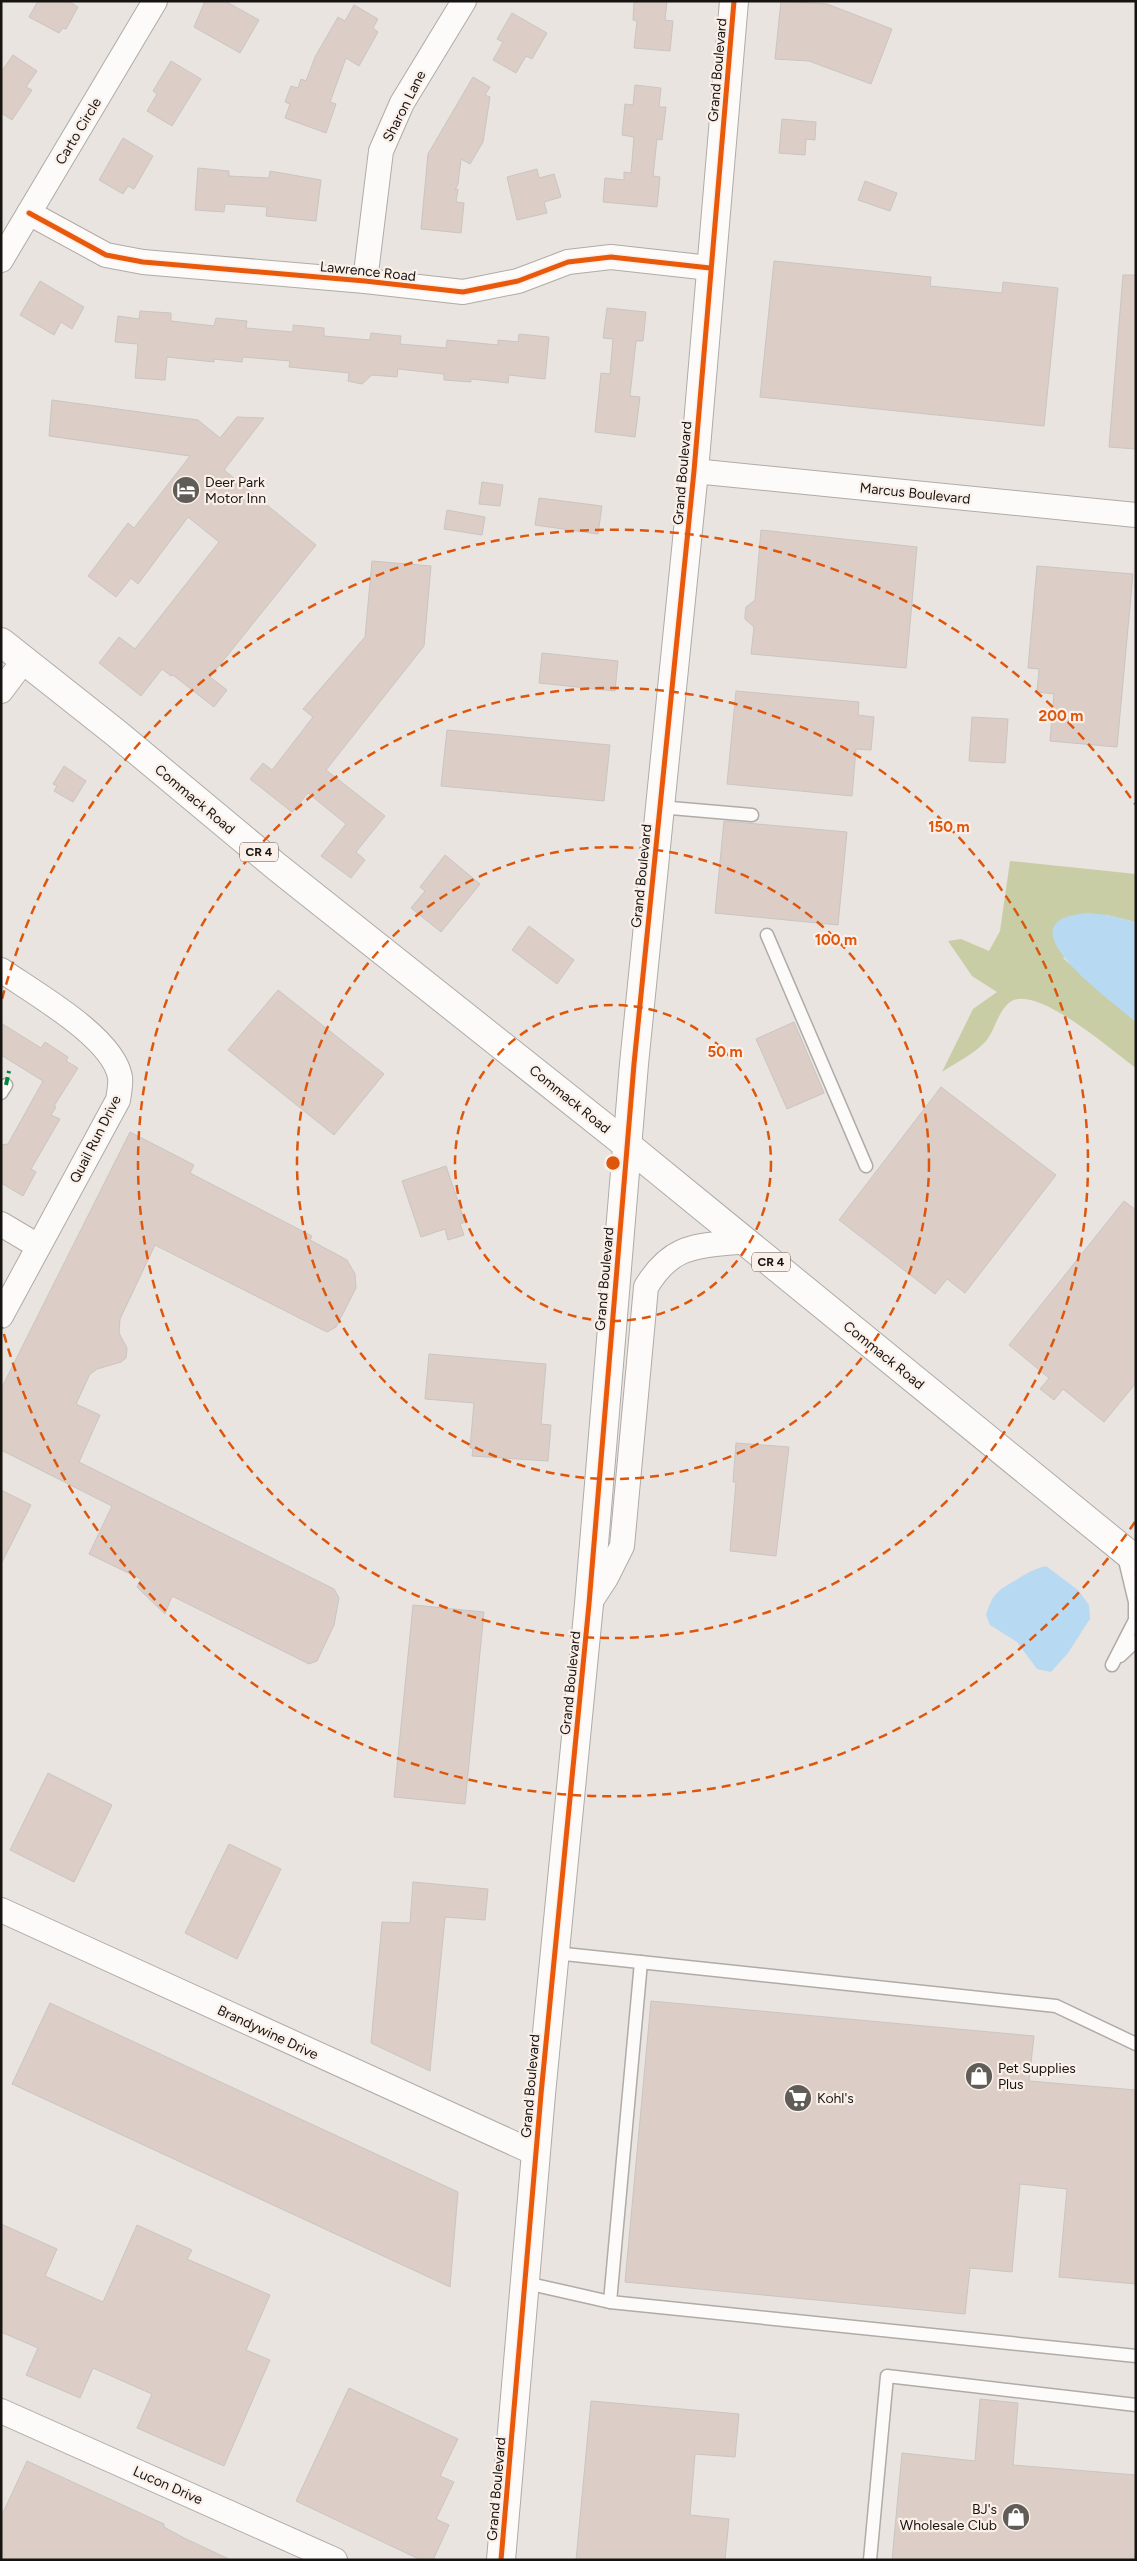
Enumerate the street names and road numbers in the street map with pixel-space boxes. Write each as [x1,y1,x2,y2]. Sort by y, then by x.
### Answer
street label: Grand Boulevard [704,17,731,123]
street label: Sharon Lane [379,68,430,145]
street label: Carto Circle [52,94,105,168]
street label: Lawrence Road [319,258,417,285]
street label: Grand Boulevard [669,420,696,526]
street label: Marcus Boulevard [859,479,971,508]
street label: Commack Road [151,761,238,838]
street label: Grand Boulevard [628,823,655,929]
road number: CR 4 [240,842,278,862]
street label: Commack Road [526,1062,614,1137]
street label: Quail Run Drive [66,1092,125,1186]
street label: Grand Boulevard [591,1226,618,1332]
road number: CR 4 [752,1252,790,1272]
street label: Commack Road [840,1318,928,1393]
street label: Grand Boulevard [557,1630,584,1736]
street label: Brandywine Drive [215,2002,321,2063]
street label: Grand Boulevard [517,2033,544,2139]
street label: Grand Boulevard [483,2436,510,2542]
street label: Lucon Drive [130,2463,206,2509]

